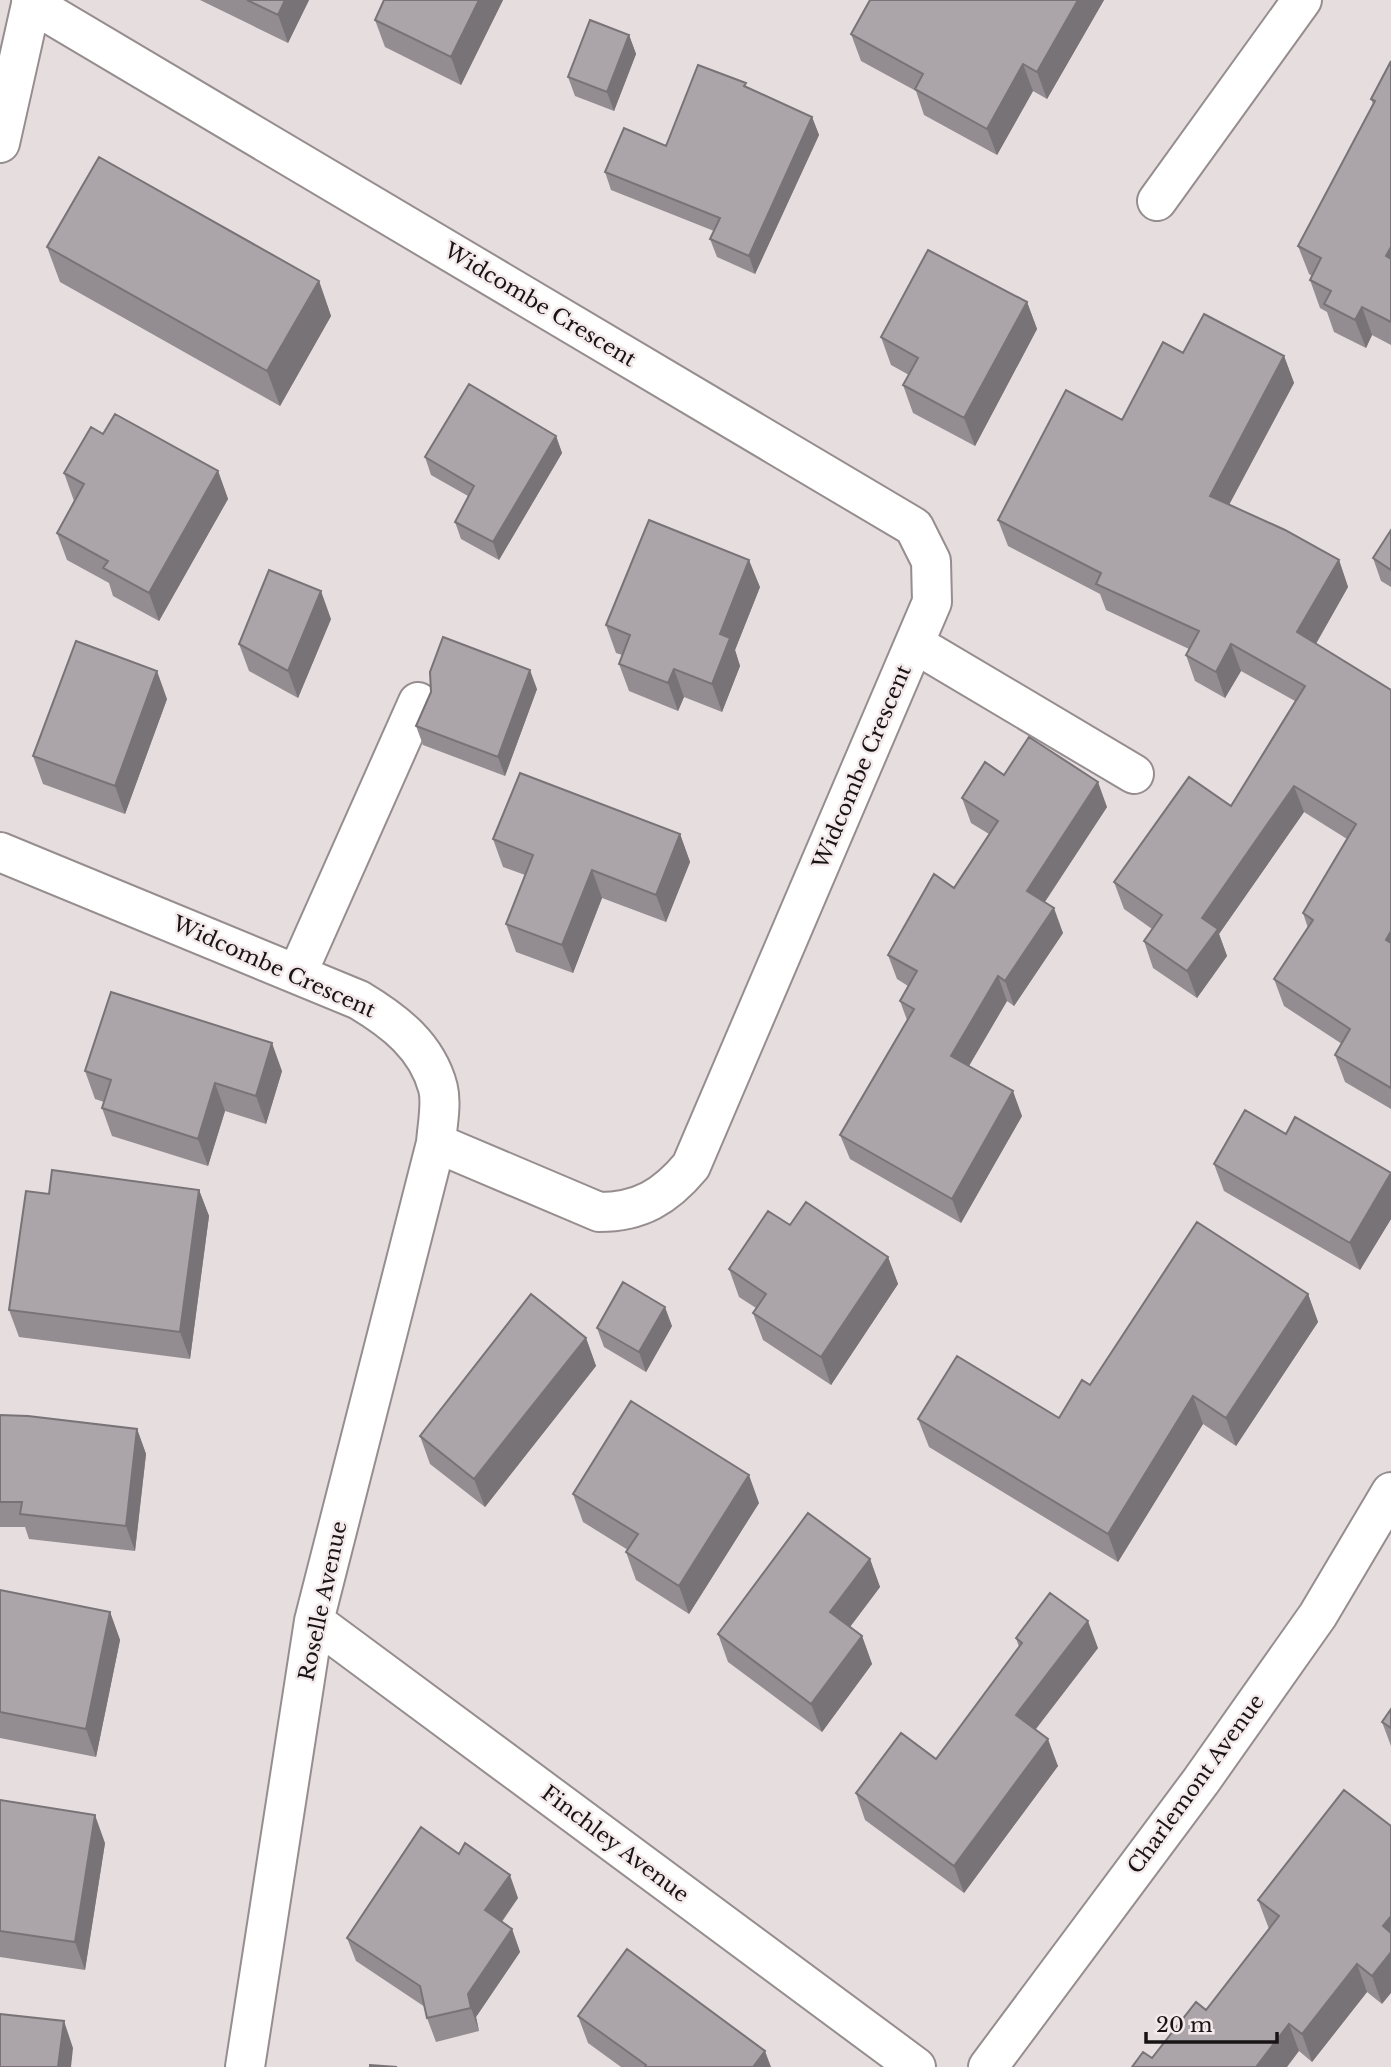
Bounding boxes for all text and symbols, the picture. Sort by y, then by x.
street label: Widcombe Crescent [439,237,641,373]
street label: Widcombe Crescent [807,661,917,874]
street label: Widcombe Crescent [168,910,379,1023]
street label: Roselle Avenue [293,1519,353,1683]
street label: Charlemont Avenue [1122,1689,1270,1879]
street label: Finchley Avenue [536,1780,694,1908]
scale bar [1146,2000,1277,2044]
text: 20 m [1156,2012,1213,2038]

